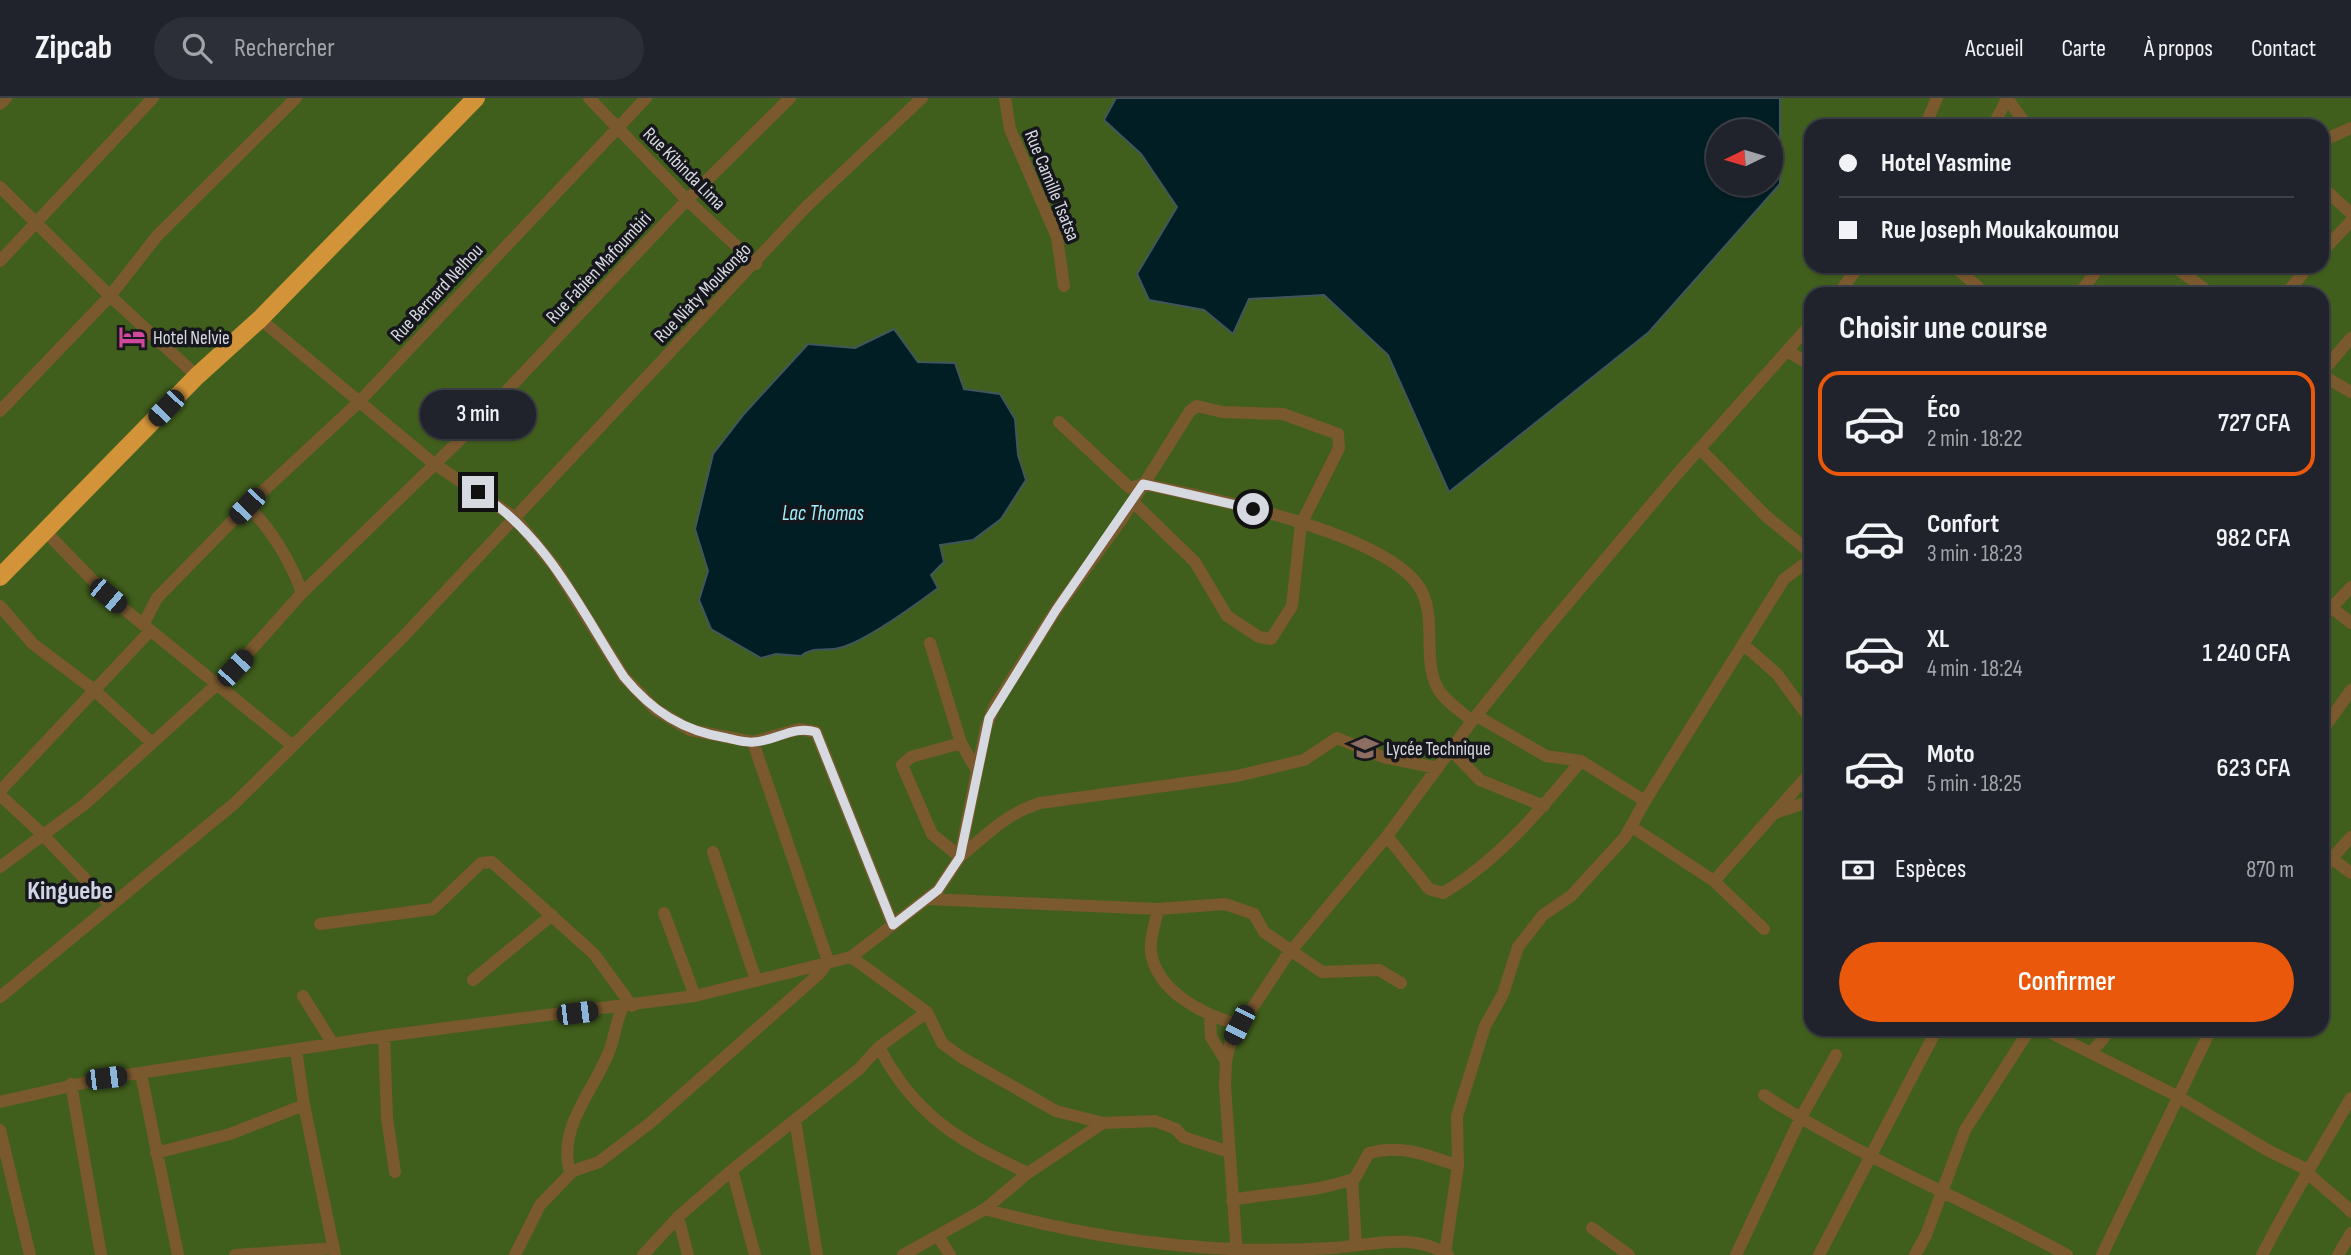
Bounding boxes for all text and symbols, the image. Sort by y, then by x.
search box [154,17,644,80]
text: Zipcab [35,28,112,68]
icon: search [178,29,216,67]
text: Rechercher [234,33,335,64]
text: Accueil [1965,34,2024,63]
text: Carte [2062,34,2106,63]
text: À propos [2144,34,2213,63]
text: Contact [2251,34,2316,63]
north arrow [1706,119,1783,196]
map controls [1706,119,1783,196]
street label: Rue Kibinda Lima [638,123,730,215]
street label: Rue Camille Tsatsa [1019,127,1084,244]
text: Hotel Yasmine [1881,148,2012,179]
street label: Rue Fabien Mafoumbiri [542,208,657,328]
text: Rue Joseph Moukakoumou [1881,215,2119,246]
street label: Rue Niaty Moukongo [650,238,756,348]
street label: Rue Bernard Nelhou [386,239,488,347]
text: Choisir une course [1839,309,2048,348]
hotel icon: Hotel Nelvie [117,322,147,352]
place label: Hotel Nelvie [153,327,230,350]
car [144,386,189,430]
callout: 3 min [420,390,536,440]
icon: car [1843,392,1906,455]
text: Éco [1927,394,1960,425]
text: 3 min [456,400,500,428]
text: 727 CFA [2218,408,2290,439]
text: 2 min · 18:22 [1927,425,2022,453]
route end [462,476,494,508]
car [225,484,270,528]
route start [1237,493,1269,525]
water label: Lac Thomas [782,501,865,526]
icon: car [1843,507,1906,570]
text: Confort [1927,509,1999,540]
text: 982 CFA [2216,523,2290,554]
text: 3 min · 18:23 [1927,540,2023,568]
car [86,574,131,618]
icon: car [1843,622,1906,685]
text: XL [1927,624,1949,655]
text: 1 240 CFA [2203,638,2290,669]
car [213,645,258,691]
text: 4 min · 18:24 [1927,655,2022,683]
school or university icon: Lycée Technique [1350,733,1380,763]
icon: car [1843,737,1906,800]
place label: Lycée Technique [1386,738,1491,761]
text: Moto [1927,739,1975,770]
text: 623 CFA [2216,753,2290,784]
text: 5 min · 18:25 [1927,770,2022,798]
icon: cash [1839,851,1877,889]
text: Espèces [1895,854,1966,885]
text: 870 m [2246,856,2294,884]
district label: Kinguebe [27,876,113,907]
button: Confirmer [1839,942,2294,1022]
car [555,1000,600,1026]
car [1221,1002,1258,1048]
car [84,1065,129,1091]

